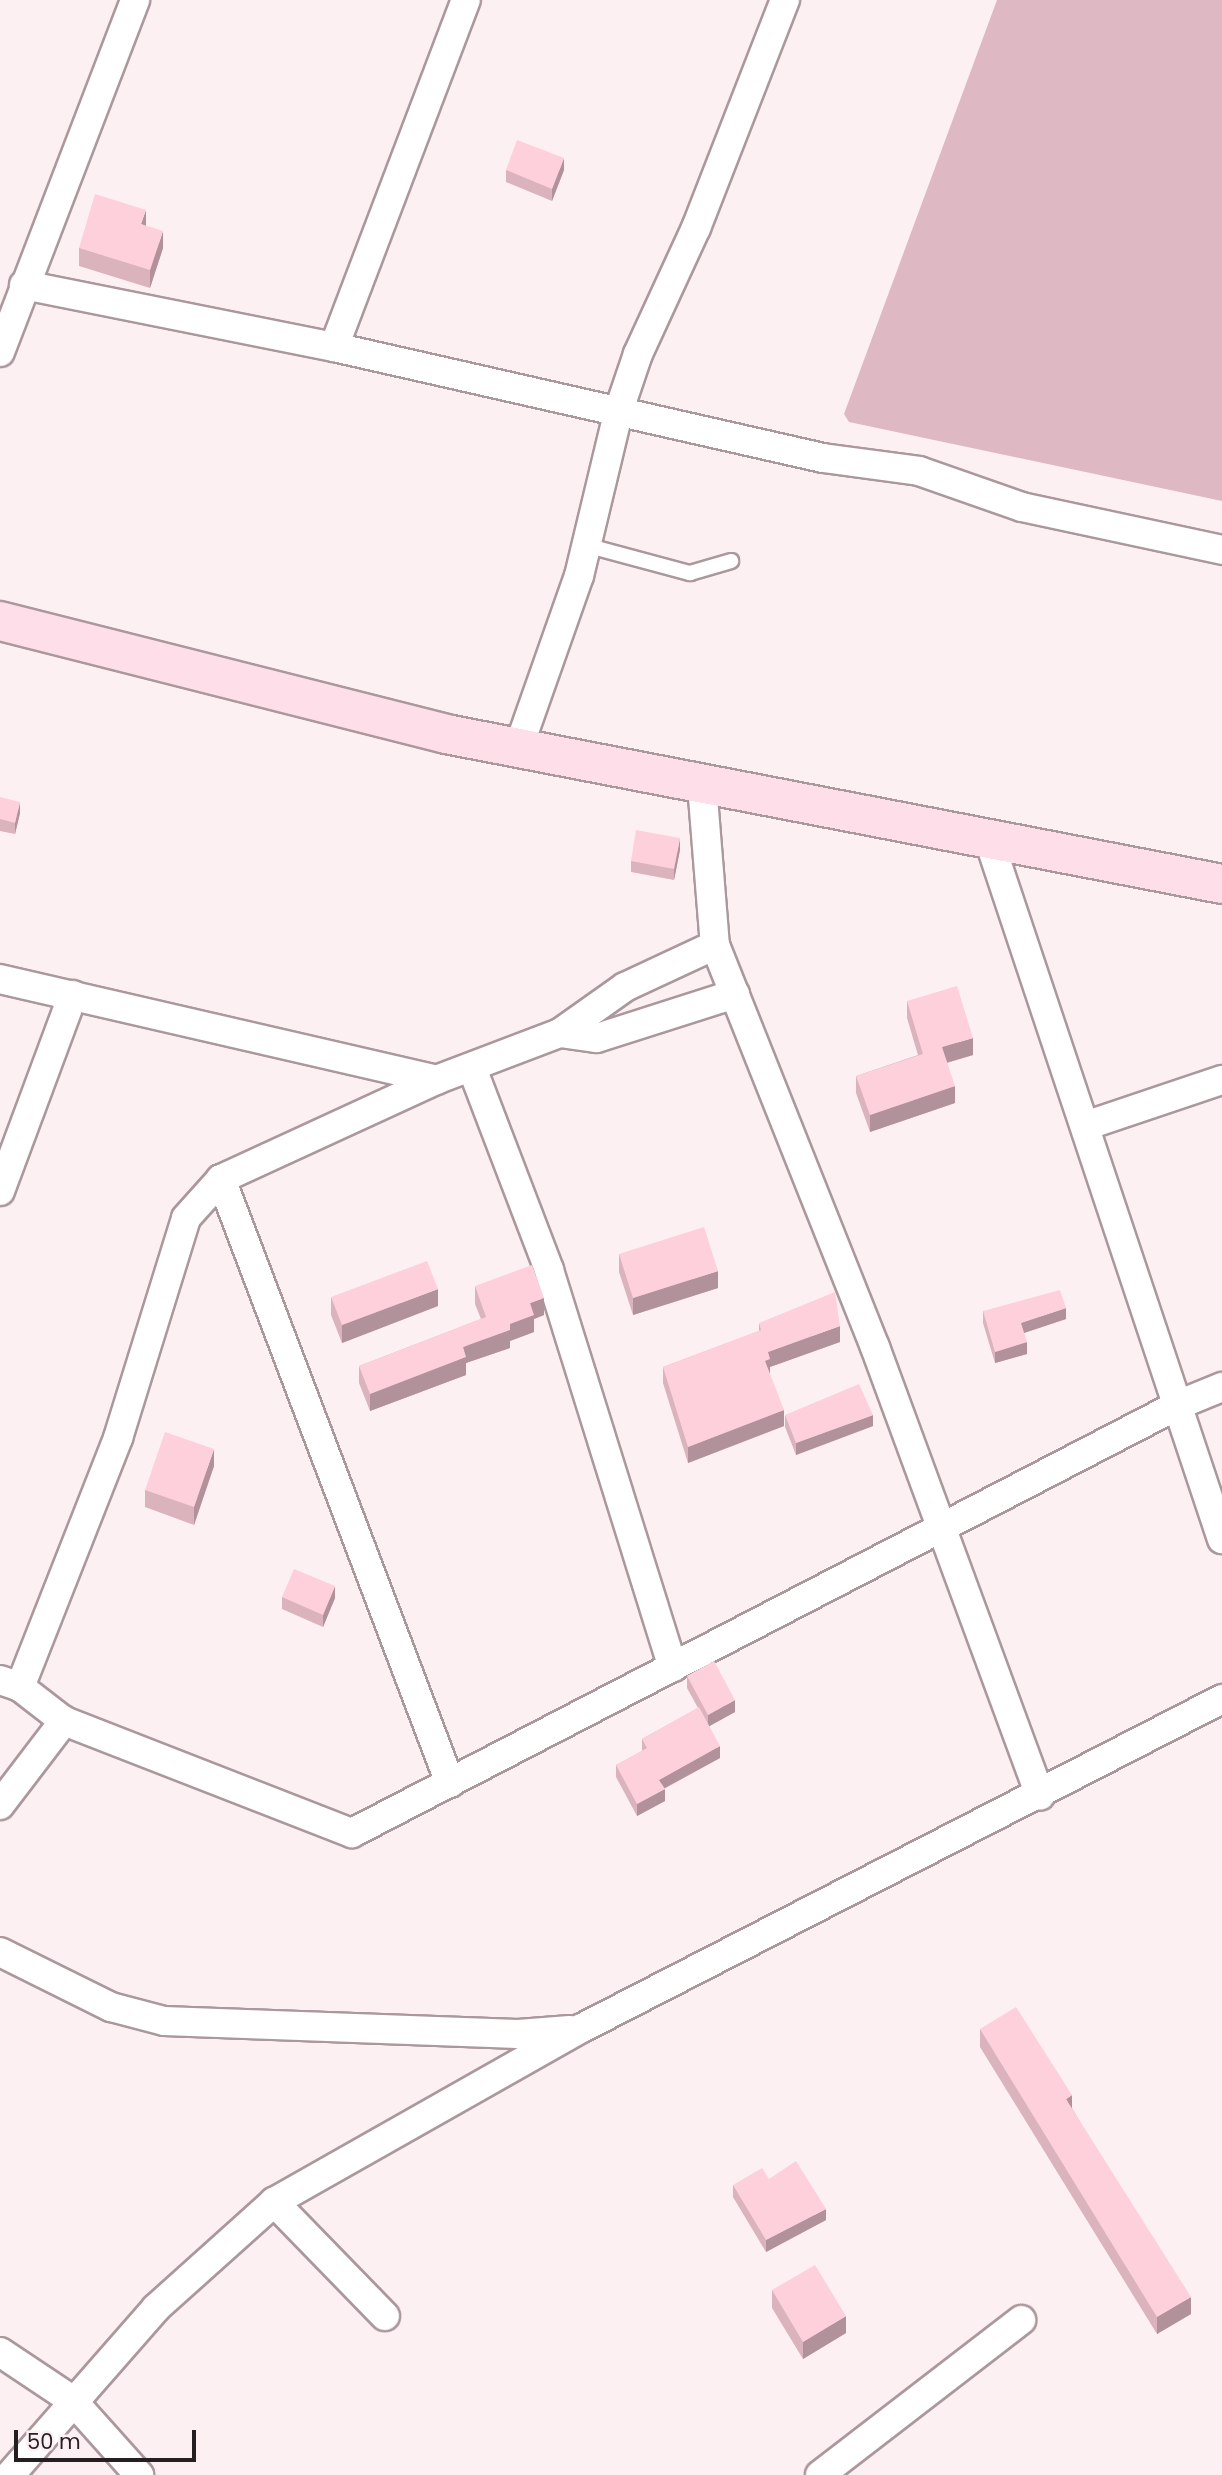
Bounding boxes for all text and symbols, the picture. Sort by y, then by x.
scale bar [18,2416,200,2460]
text: 50 m [27,2427,81,2456]

